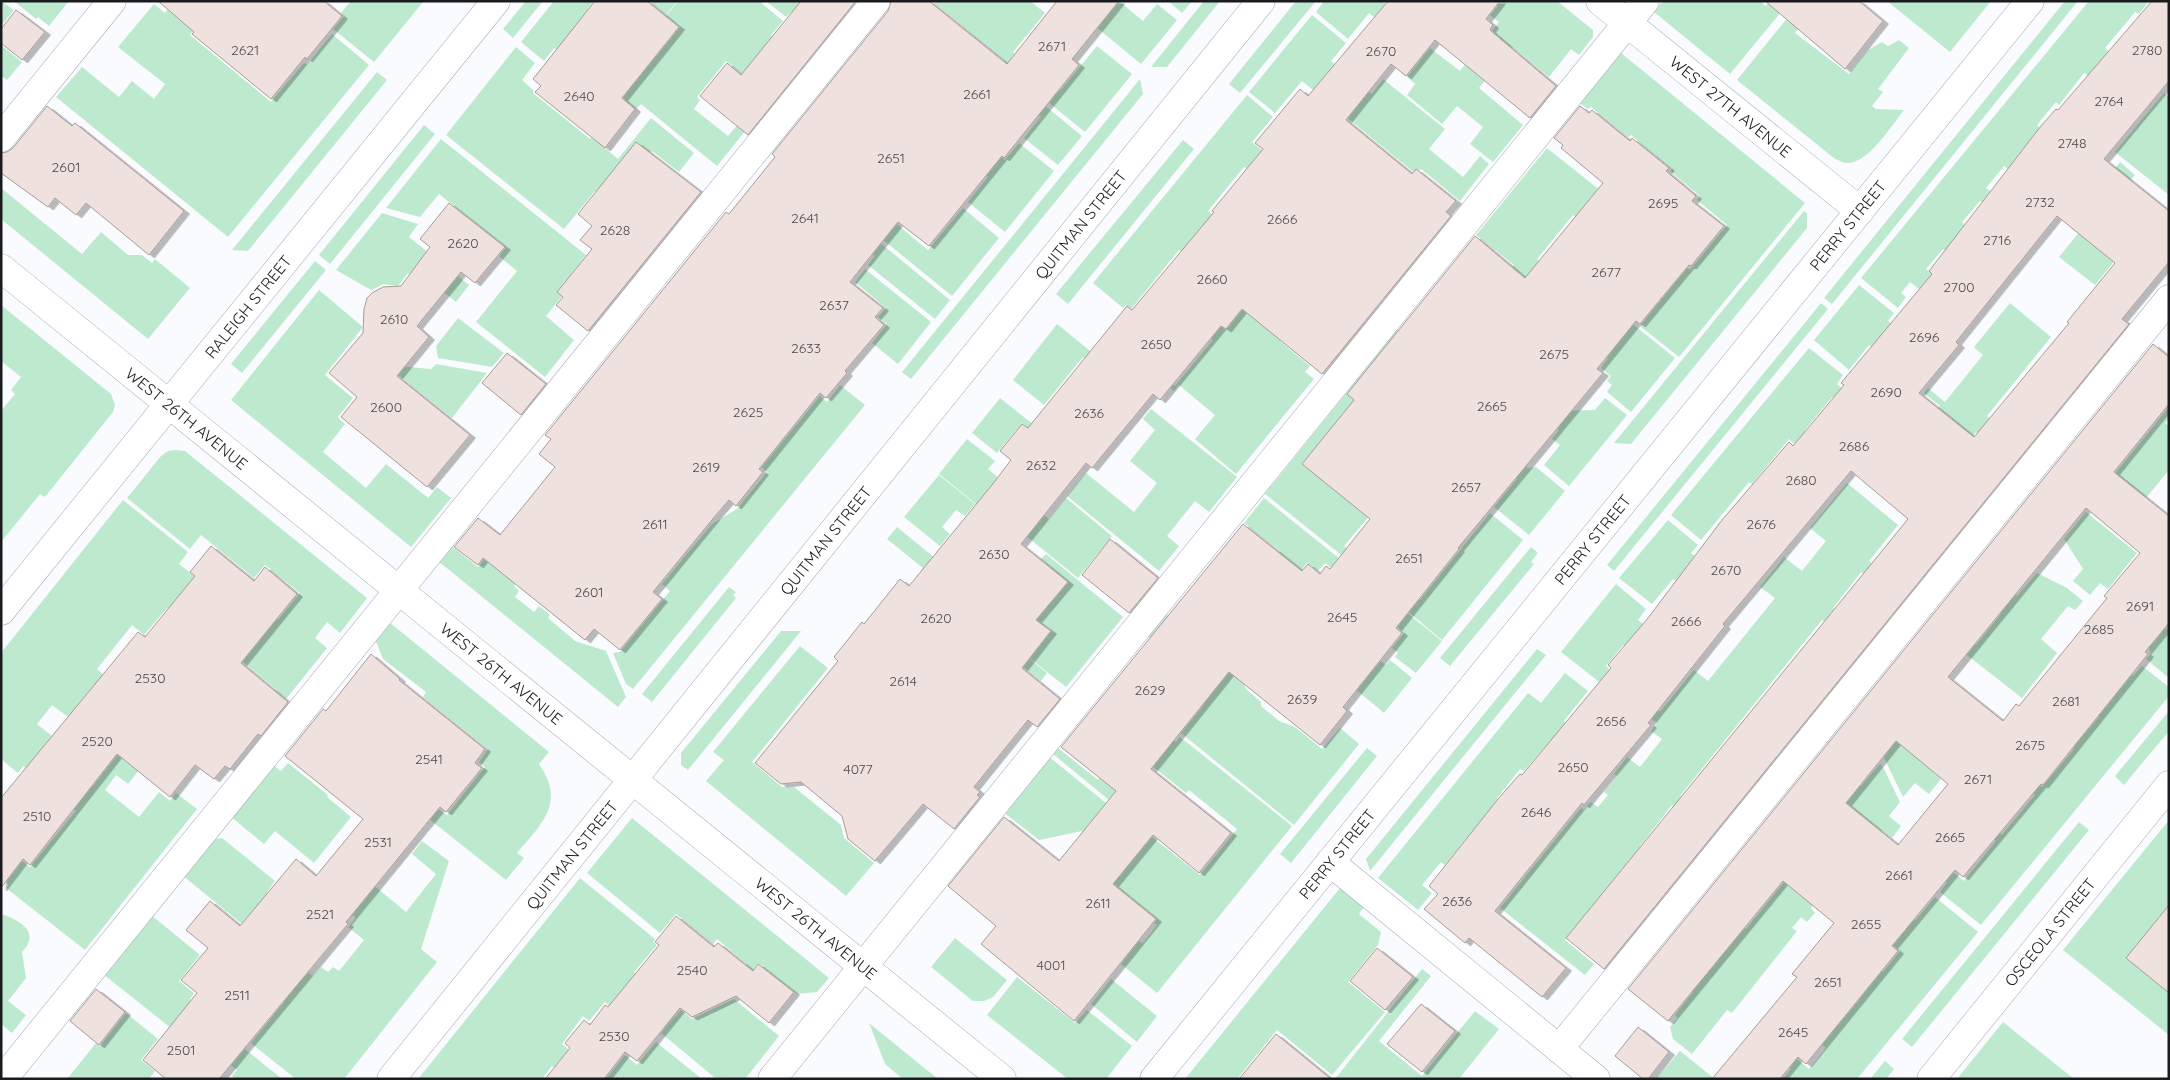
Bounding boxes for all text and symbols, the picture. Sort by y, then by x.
house number: 2671 [1038,37,1066,55]
house number: 2621 [231,41,259,59]
house number: 2780 [2132,41,2162,59]
house number: 2670 [1366,42,1396,60]
street label: WEST 27TH AVENUE [1666,51,1796,162]
house number: 2661 [963,85,991,103]
house number: 2640 [563,87,595,105]
house number: 2764 [2094,92,2124,110]
house number: 2748 [2057,134,2087,152]
house number: 2651 [877,149,905,167]
house number: 2601 [52,158,80,176]
street label: QUITMAN STREET [1031,166,1131,283]
street label: PERRY STREET [1805,176,1890,274]
house number: 2732 [2025,193,2055,211]
house number: 2695 [1648,194,1678,212]
house number: 2641 [791,209,819,227]
house number: 2666 [1267,210,1298,228]
house number: 2628 [600,221,630,239]
house number: 2716 [1983,231,2011,249]
house number: 2620 [447,234,479,252]
street label: RALEIGH STREET [200,251,296,362]
house number: 2677 [1591,263,1621,281]
house number: 2660 [1196,270,1228,288]
house number: 2700 [1943,278,1975,296]
house number: 2637 [819,296,849,314]
house number: 2610 [380,310,408,328]
house number: 2696 [1909,328,1940,346]
house number: 2650 [1140,335,1172,353]
house number: 2633 [791,339,821,357]
house number: 2675 [1539,345,1569,363]
street label: WEST 26TH AVENUE [122,363,252,474]
house number: 2690 [1870,383,1902,401]
house number: 2665 [1477,397,1507,415]
house number: 2600 [370,398,402,416]
house number: 2625 [733,403,763,421]
house number: 2636 [1074,404,1105,422]
house number: 2686 [1839,437,1870,455]
house number: 2632 [1026,456,1056,474]
house number: 2619 [692,458,720,476]
house number: 2680 [1785,471,1817,489]
house number: 2657 [1451,478,1481,496]
street label: QUITMAN STREET [776,482,876,599]
street label: PERRY STREET [1550,490,1635,589]
house number: 2611 [642,515,668,533]
house number: 2676 [1746,515,1776,533]
house number: 2630 [979,545,1009,563]
house number: 2651 [1395,549,1423,567]
house number: 2670 [1711,561,1741,579]
house number: 2601 [575,583,603,601]
house number: 2691 [2126,597,2154,615]
house number: 2645 [1327,608,1357,626]
house number: 2620 [920,609,952,627]
house number: 2666 [1671,612,1702,630]
street label: WEST 26TH AVENUE [436,618,567,729]
house number: 2685 [2084,620,2114,638]
house number: 2530 [134,669,166,687]
house number: 2614 [889,672,917,690]
house number: 2629 [1135,681,1166,699]
house number: 2639 [1287,690,1317,708]
house number: 2681 [2052,692,2080,710]
house number: 2656 [1596,712,1627,730]
house number: 2520 [81,732,113,750]
house number: 2675 [2015,736,2045,754]
house number: 2541 [415,750,443,768]
house number: 2650 [1557,758,1589,776]
house number: 4077 [843,760,873,778]
house number: 2671 [1964,770,1992,788]
street label: QUITMAN STREET [522,796,622,913]
house number: 2646 [1521,803,1552,821]
street label: PERRY STREET [1294,805,1380,903]
house number: 2510 [23,807,51,825]
house number: 2665 [1935,828,1965,846]
house number: 2531 [364,833,392,851]
house number: 2661 [1885,866,1913,884]
street label: WEST 26TH AVENUE [751,873,881,984]
street label: OSCEOLA STREET [2000,874,2100,990]
house number: 2636 [1442,892,1473,910]
house number: 2611 [1085,894,1111,912]
house number: 2521 [306,905,334,923]
house number: 2655 [1851,915,1881,933]
house number: 4001 [1036,956,1066,974]
house number: 2540 [676,961,708,979]
house number: 2651 [1814,973,1842,991]
house number: 2511 [224,986,250,1004]
house number: 2645 [1778,1023,1808,1041]
house number: 2530 [598,1027,630,1045]
house number: 2501 [167,1041,195,1059]

